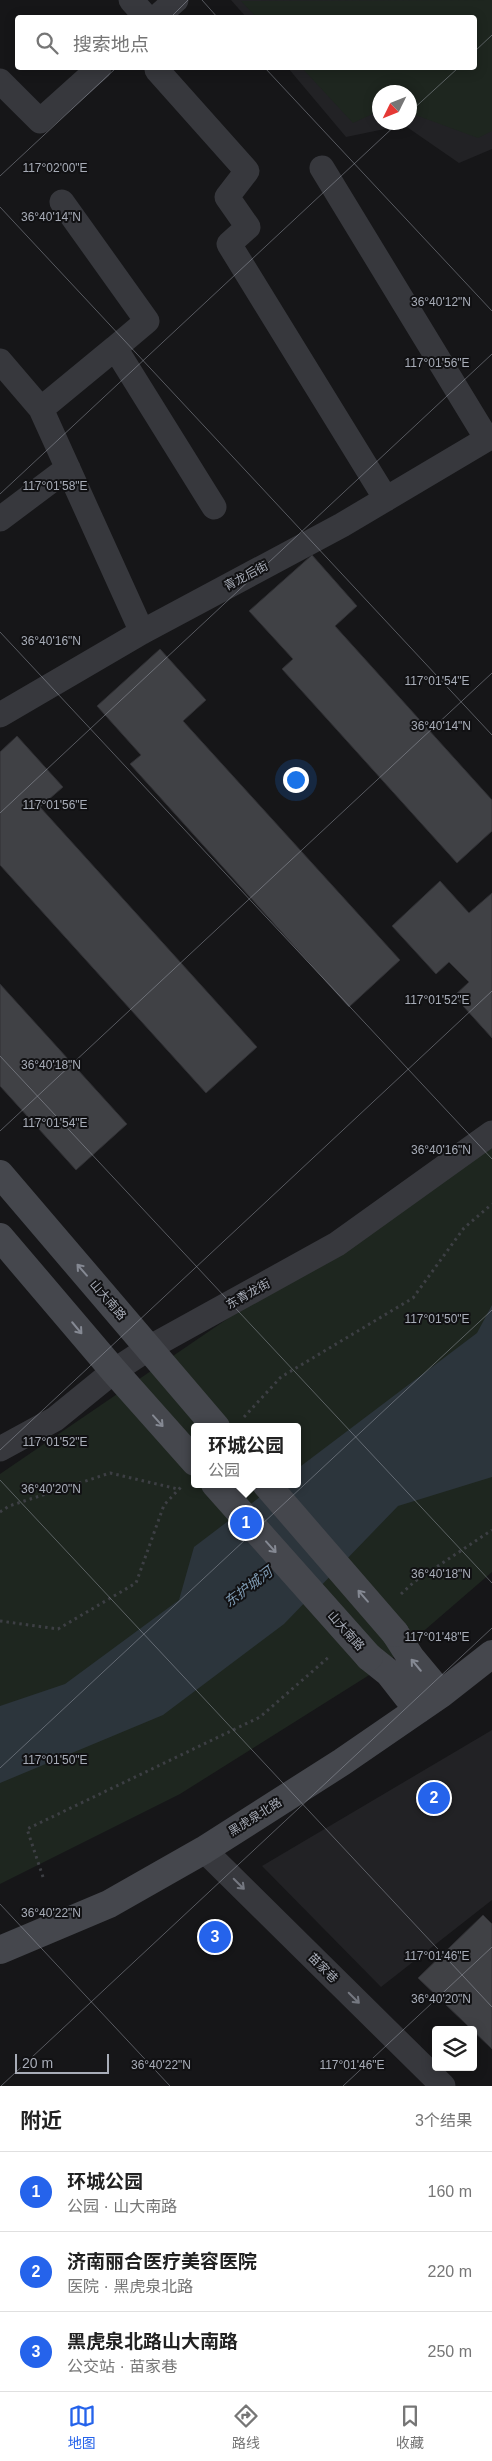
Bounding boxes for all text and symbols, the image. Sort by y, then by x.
search box [15,15,477,70]
icon: search [33,29,61,57]
text: 搜索地点 [73,34,149,55]
north arrow [372,85,417,130]
text: 117°02'00"E [22,161,88,175]
text: 36°40'14"N [21,210,81,224]
text: 36°40'12"N [411,295,471,309]
text: 117°01'56"E [404,356,470,370]
text: 117°01'58"E [22,479,88,493]
street label: 青龙后街 [222,559,270,593]
text: 36°40'16"N [21,634,81,648]
text: 117°01'54"E [404,674,470,688]
text: 36°40'14"N [411,719,471,733]
your location [283,767,309,793]
text: 117°01'56"E [22,798,88,812]
text: 117°01'52"E [404,993,470,1007]
text: 36°40'18"N [21,1058,81,1072]
text: 117°01'54"E [22,1116,88,1130]
text: 36°40'16"N [411,1143,471,1157]
one-way arrow [77,1264,88,1277]
street label: 东青龙街 [224,1276,272,1312]
street label: 山大南路 [87,1277,129,1323]
text: 117°01'50"E [404,1312,470,1326]
one-way arrow [71,1321,83,1334]
one-way arrow [152,1414,164,1427]
popup [191,1423,301,1488]
text: 117°01'52"E [22,1435,88,1449]
text: 环城公园 [208,1435,284,1456]
text: 公园 [208,1462,240,1479]
text: 36°40'20"N [21,1482,81,1496]
pin: 1 [230,1504,262,1542]
one-way arrow [265,1540,276,1553]
water label: 东护城河 [221,1562,278,1610]
text: 36°40'18"N [411,1567,471,1581]
one-way arrow [357,1590,369,1603]
street label: 山大南路 [325,1608,367,1654]
text: 117°01'48"E [404,1630,470,1644]
one-way arrow [411,1659,422,1672]
text: 117°01'50"E [22,1753,88,1767]
pin: 2 [418,1779,450,1817]
street label: 黑虎泉北路 [226,1795,284,1839]
one-way arrow [233,1878,245,1890]
text: 36°40'22"N [21,1906,81,1920]
pin: 3 [199,1918,231,1956]
text: 117°01'46"E [404,1949,470,1963]
street label: 苗家巷 [305,1950,341,1986]
one-way arrow [348,1992,360,2005]
text: 36°40'20"N [411,1992,471,2006]
map controls [432,2026,477,2071]
button: layers [432,2026,477,2071]
scale bar [15,2051,109,2074]
text: 20 m [22,2055,53,2071]
text: 36°40'22"N [131,2058,191,2072]
text: 117°01'46"E [319,2058,385,2072]
text: 附近 [20,2109,62,2132]
text: 3个结果 [415,2112,472,2129]
text: 环城公园 [67,2171,143,2192]
text: 1 [32,2183,40,2200]
text: 160 m [428,2183,472,2200]
text: 公园 · 山大南路 [67,2198,177,2215]
text: 济南丽合医疗美容医院 [67,2251,257,2272]
text: 2 [32,2263,40,2280]
text: 220 m [428,2263,472,2280]
text: 医院 · 黑虎泉北路 [67,2278,193,2295]
text: 黑虎泉北路山大南路 [67,2331,238,2352]
text: 3 [32,2343,40,2360]
text: 250 m [428,2343,472,2360]
text: 公交站 · 苗家巷 [67,2358,177,2375]
tab: 地图 [68,2402,96,2452]
tab: 路线 [232,2402,260,2452]
tab: 收藏 [396,2402,424,2452]

